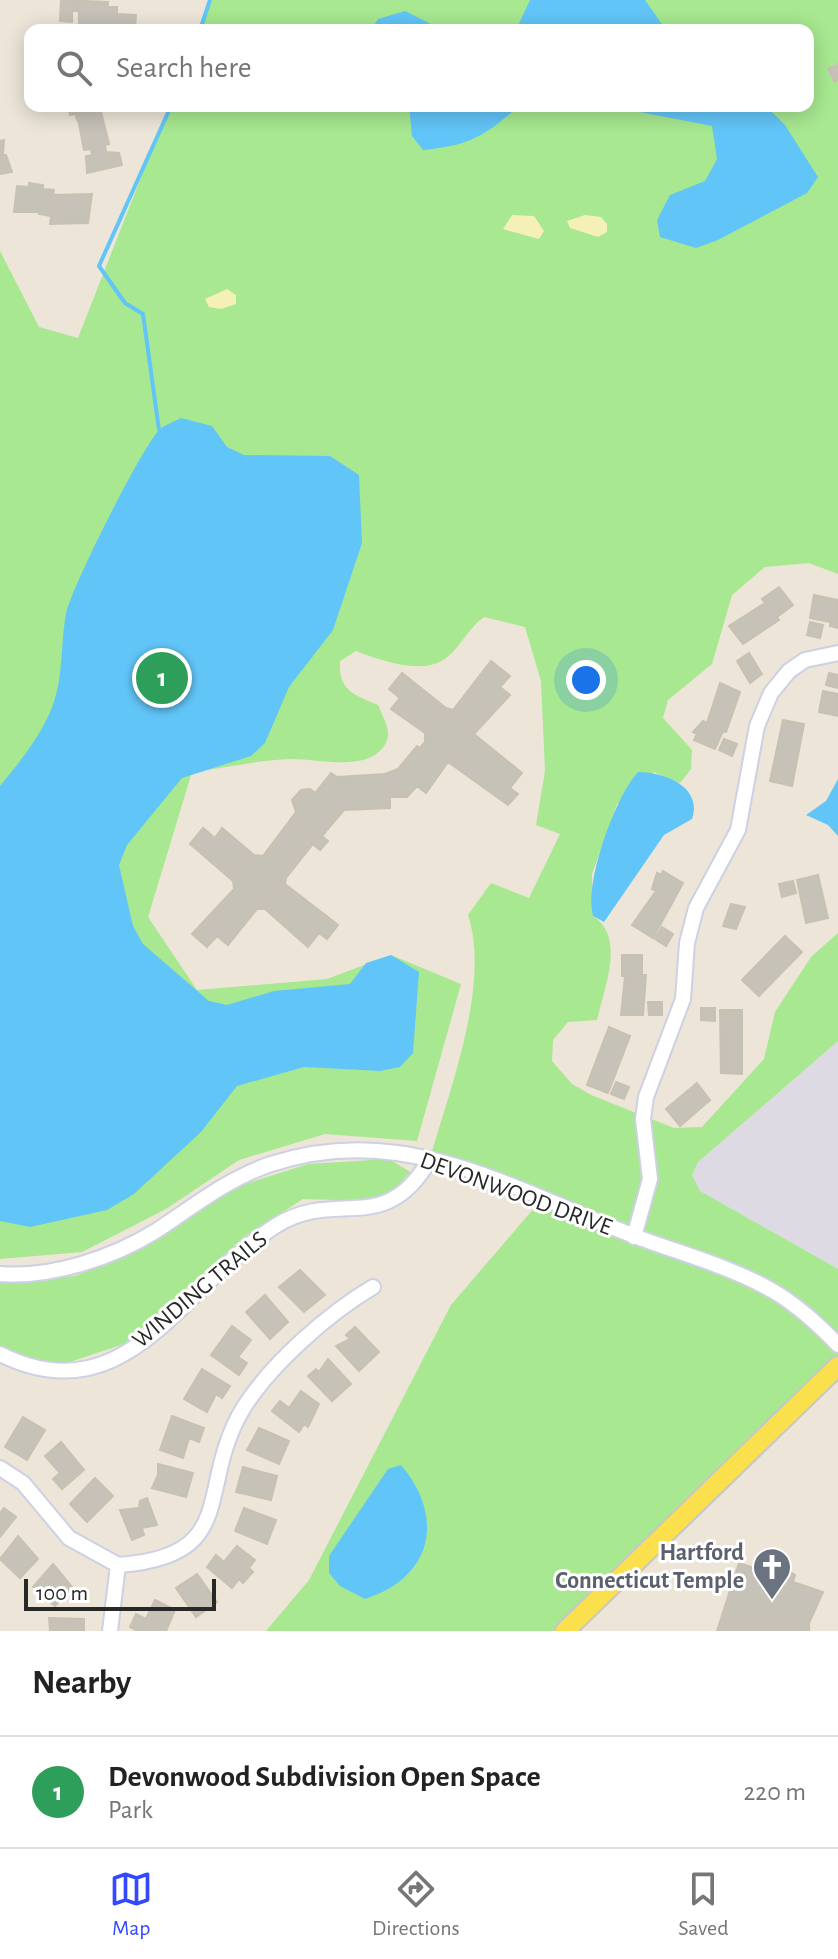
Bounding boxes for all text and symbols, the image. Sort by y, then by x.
search box [24,24,814,112]
icon: search [52,46,96,90]
text: Search here [116,53,252,83]
pin: 1 [136,648,188,708]
your location [566,660,606,700]
street label: DEVONWOOD DRIVE [417,1148,616,1240]
street label: WINDING TRAILS [128,1227,272,1353]
place label: Hartford Connecticut Temple [555,1541,744,1593]
church icon: Hartford Connecticut Temple [751,1546,793,1601]
scale bar [24,1575,216,1611]
text: 100 m [36,1582,88,1604]
text: Nearby [32,1666,131,1700]
text: Devonwood Subdivision Open Space [108,1762,541,1792]
text: 1 [53,1779,63,1805]
text: 220 m [744,1779,806,1805]
text: Park [108,1797,153,1823]
tab: Map [109,1867,153,1941]
tab: Directions [372,1867,460,1941]
tab: Saved [678,1867,729,1941]

